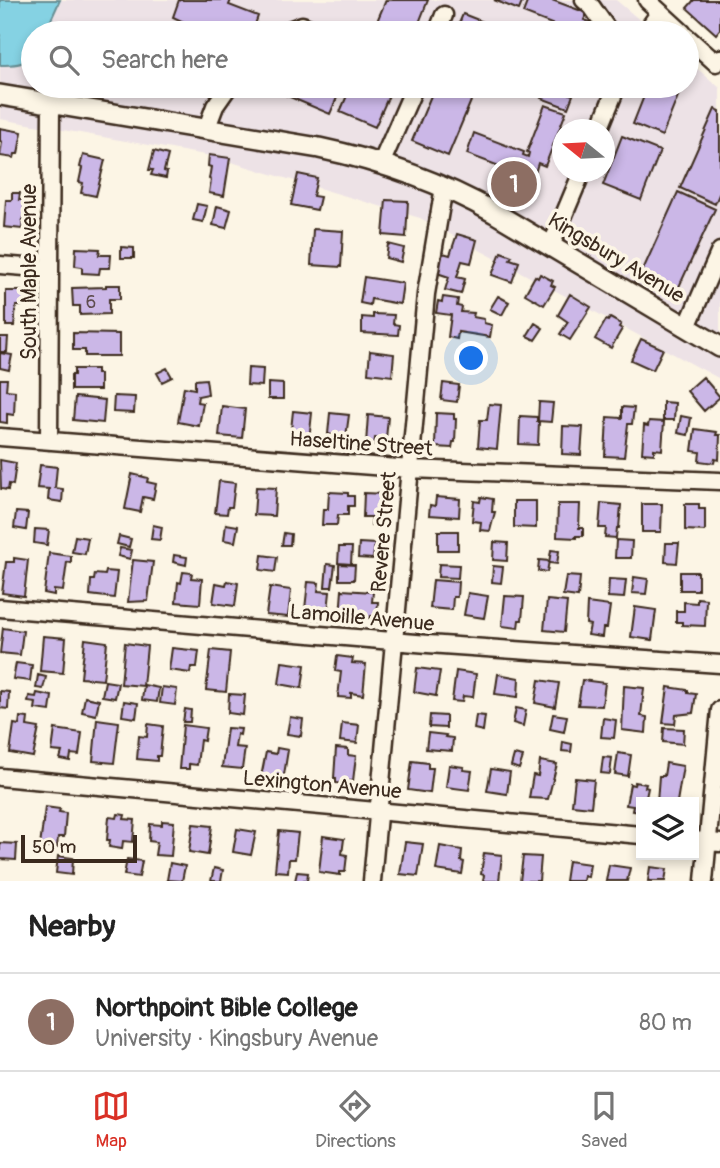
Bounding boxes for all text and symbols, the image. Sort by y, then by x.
search box [21,21,699,98]
icon: search [45,41,83,79]
text: Search here [101,44,228,76]
north arrow [552,119,615,182]
pin: 1 [491,158,537,210]
street label: South Maple Avenue [16,183,43,360]
street label: Kingsbury Avenue [543,207,690,310]
house number: 6 [86,291,96,314]
your location [454,341,488,375]
street label: Haseltine Street [288,426,434,463]
street label: Revere Street [365,470,403,594]
street label: Lamoille Avenue [289,598,436,638]
street label: Lexington Avenue [242,765,403,805]
map controls [636,797,699,860]
button: layers [636,797,699,860]
scale bar [21,832,136,864]
text: 50 m [32,835,76,859]
text: Nearby [28,908,115,945]
text: Northpoint Bible College [95,992,358,1024]
text: 1 [47,1008,56,1037]
text: 80 m [639,1008,692,1037]
text: University · Kingsbury Avenue [95,1024,378,1053]
tab: Map [92,1087,130,1153]
tab: Directions [315,1087,396,1153]
tab: Saved [580,1087,628,1153]

